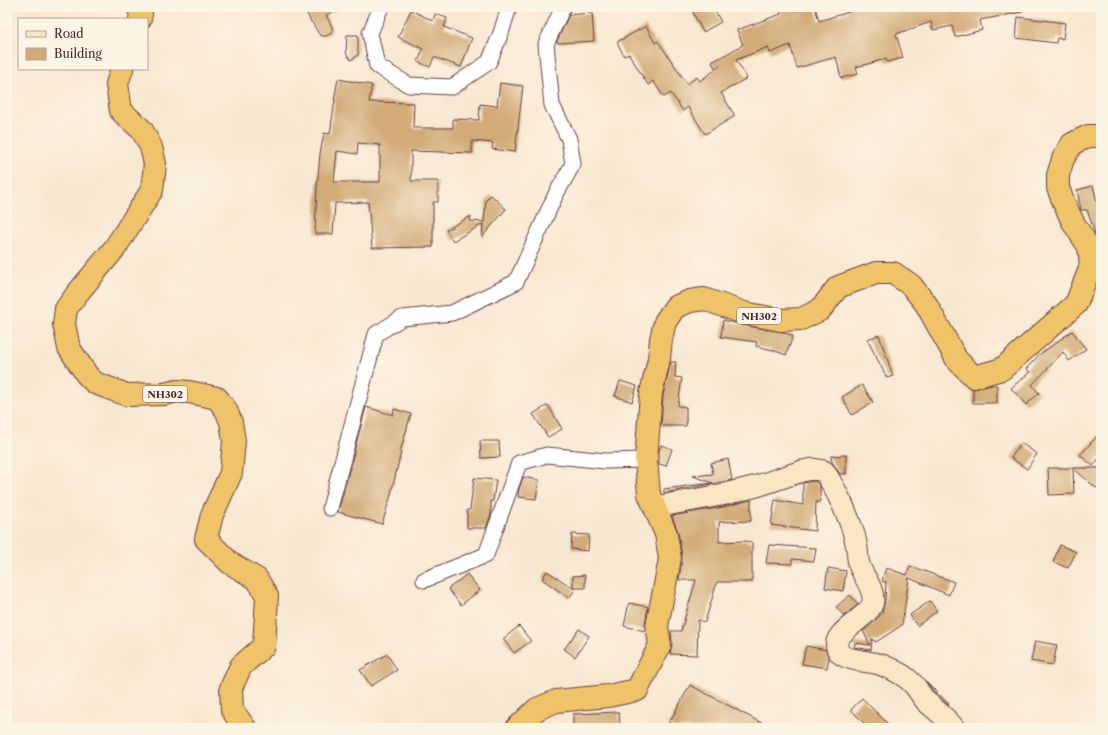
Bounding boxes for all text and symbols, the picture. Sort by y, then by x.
legend [18,18,148,70]
text: Road [54,26,84,41]
text: Building [54,46,102,61]
road number: NH302 [737,308,781,324]
road number: NH302 [143,386,187,402]

